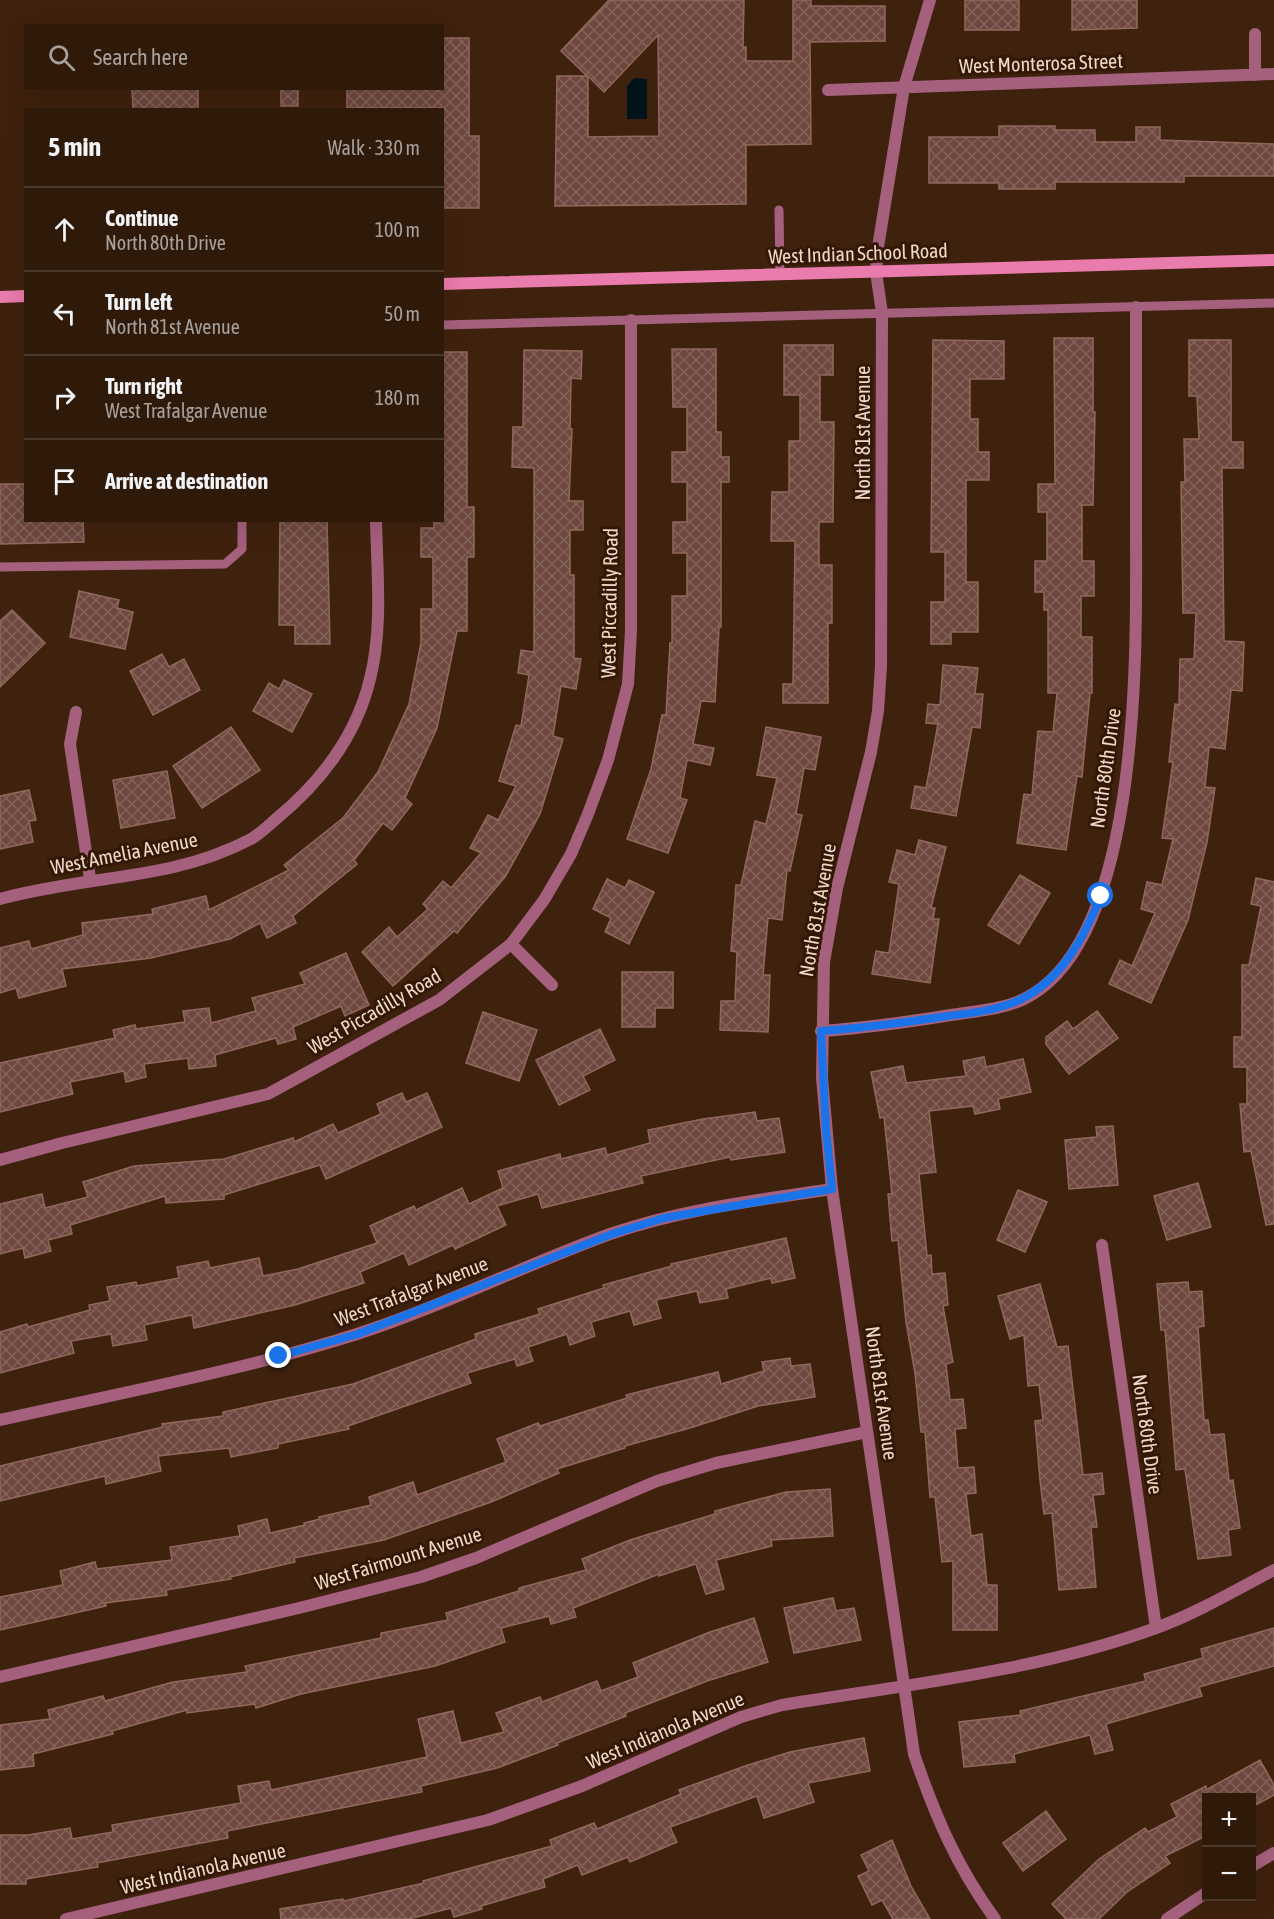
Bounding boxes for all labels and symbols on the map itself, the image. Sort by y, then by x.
street label: West Monterosa Street [959,49,1124,77]
street label: West Indian School Road [768,238,948,268]
street label: North 81st Avenue [851,366,874,500]
street label: West Piccadilly Road [596,528,622,678]
street label: North 80th Drive [1085,707,1125,829]
street label: West Amelia Avenue [49,827,199,879]
street label: North 81st Avenue [794,842,840,978]
route start [1087,882,1113,908]
street label: West Piccadilly Road [303,963,445,1059]
street label: West Trafalgar Avenue [331,1251,491,1331]
street label: North 81st Avenue [861,1325,903,1461]
route end [265,1342,291,1368]
street label: North 80th Drive [1128,1373,1168,1495]
street label: West Fairmount Avenue [312,1522,484,1594]
street label: West Indianola Avenue [583,1686,747,1774]
street label: West Indianola Avenue [118,1838,288,1898]

